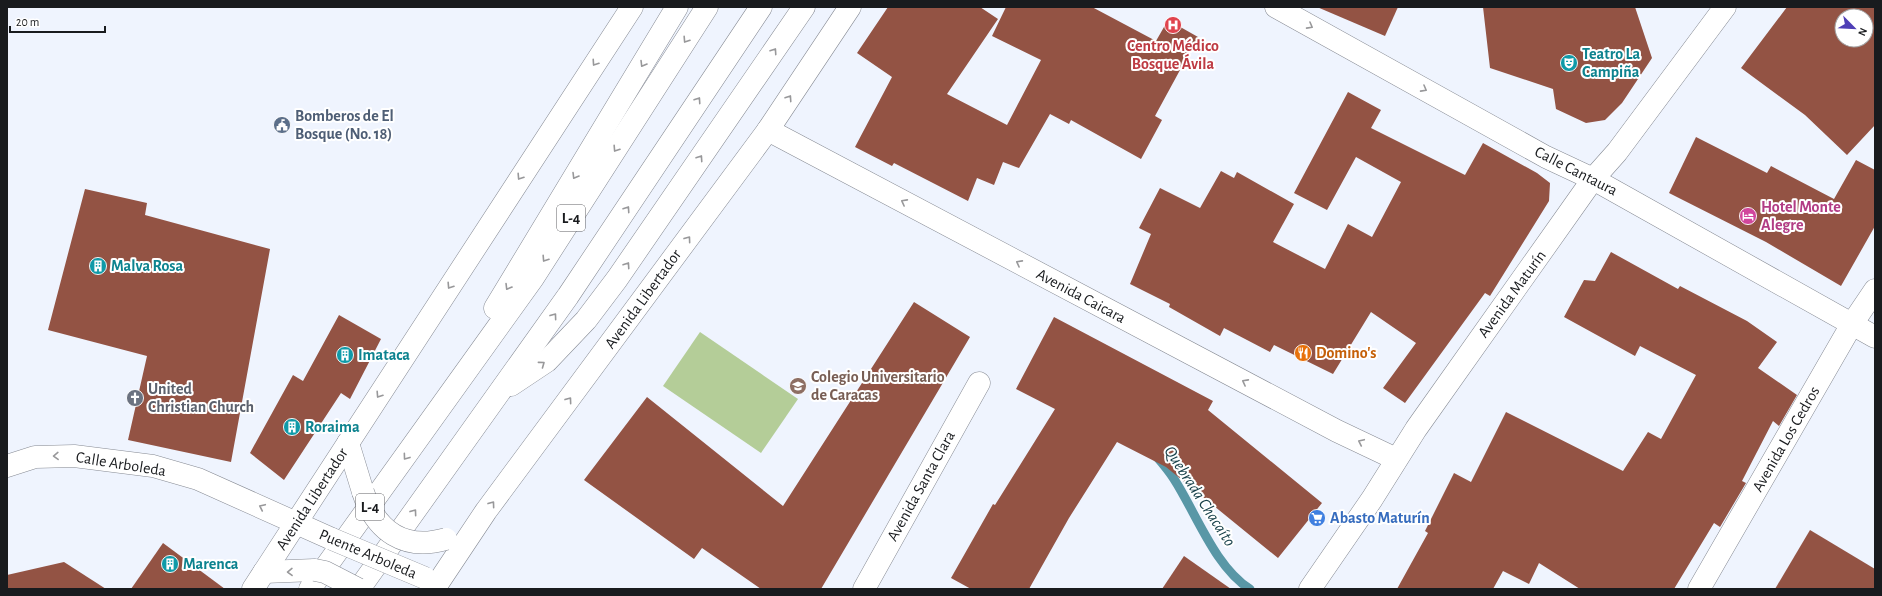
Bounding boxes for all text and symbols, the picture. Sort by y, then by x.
scale bar [10,8,105,34]
north arrow [1834,8,1874,48]
hospital icon: Centro Médico Bosque Ávila [1163,15,1183,35]
text: 20 m [16,16,39,28]
one-way arrow [1306,21,1313,29]
text: N [1856,26,1869,38]
one-way arrow [683,36,691,43]
place label: Centro Médico Bosque Ávila [1127,38,1219,72]
place label: Teatro La Campiña [1582,46,1641,80]
one-way arrow [769,48,776,55]
theatre icon: Teatro La Campiña [1559,53,1579,73]
one-way arrow [593,59,600,66]
one-way arrow [640,60,647,67]
one-way arrow [1420,85,1427,92]
one-way arrow [784,95,792,102]
one-way arrow [694,98,701,105]
place label: Bomberos de El Bosque (No. 18) [295,108,394,142]
public building icon: Bomberos de El Bosque (No. 18) [272,115,292,135]
street label: Calle Cantaura [1532,143,1620,199]
one-way arrow [613,145,620,152]
one-way arrow [695,155,703,162]
one-way arrow [573,172,580,179]
one-way arrow [518,173,525,180]
one-way arrow [901,199,908,207]
place label: Hotel Monte Alegre [1761,199,1841,233]
road number: L-4 [557,205,585,231]
one-way arrow [622,206,629,213]
hotel icon: Hotel Monte Alegre [1738,206,1758,226]
one-way arrow [683,236,690,243]
street label: Avenida Libertador [602,246,685,352]
street label: Avenida Maturín [1475,247,1549,341]
one-way arrow [543,254,550,261]
building icon: Malva Rosa [88,256,108,276]
place label: Malva Rosa [111,258,183,274]
one-way arrow [1016,260,1023,268]
one-way arrow [622,263,629,270]
street label: Avenida Caicara [1034,266,1128,326]
one-way arrow [447,282,455,289]
one-way arrow [506,283,513,290]
one-way arrow [549,314,556,321]
restaurant icon: Domino's [1293,343,1313,363]
building icon: Imataca [335,345,355,365]
place label: Domino's [1316,345,1376,361]
place label: Imataca [358,347,410,363]
one-way arrow [538,361,545,368]
place label: Colegio Universitario de Caracas [811,369,945,403]
school or university icon: Colegio Universitario de Caracas [788,376,808,396]
one-way arrow [1242,380,1249,387]
place label: United Christian Church [148,381,254,415]
street label: Avenida Los Cedros [1749,384,1823,494]
church icon: United Christian Church [125,388,145,408]
one-way arrow [376,391,384,398]
one-way arrow [564,397,571,404]
building icon: Roraima [282,417,302,437]
place label: Roraima [305,419,360,435]
street label: Avenida Santa Clara [884,428,958,544]
one-way arrow [1357,439,1365,447]
water label: Quebrada Chacaíto [1160,443,1239,550]
street label: Avenida Libertador [273,444,351,553]
street label: Calle Arboleda [75,449,167,479]
one-way arrow [53,452,59,461]
one-way arrow [403,453,411,460]
road number: L-4 [356,494,384,520]
one-way arrow [487,502,494,509]
one-way arrow [258,504,266,512]
supermarket icon: Abasto Maturín [1307,508,1327,528]
one-way arrow [409,509,416,516]
place label: Abasto Maturín [1330,510,1430,526]
street label: Puente Arboleda [317,526,419,582]
building icon: Marenca [160,554,180,574]
place label: Marenca [183,556,239,572]
one-way arrow [287,568,293,576]

